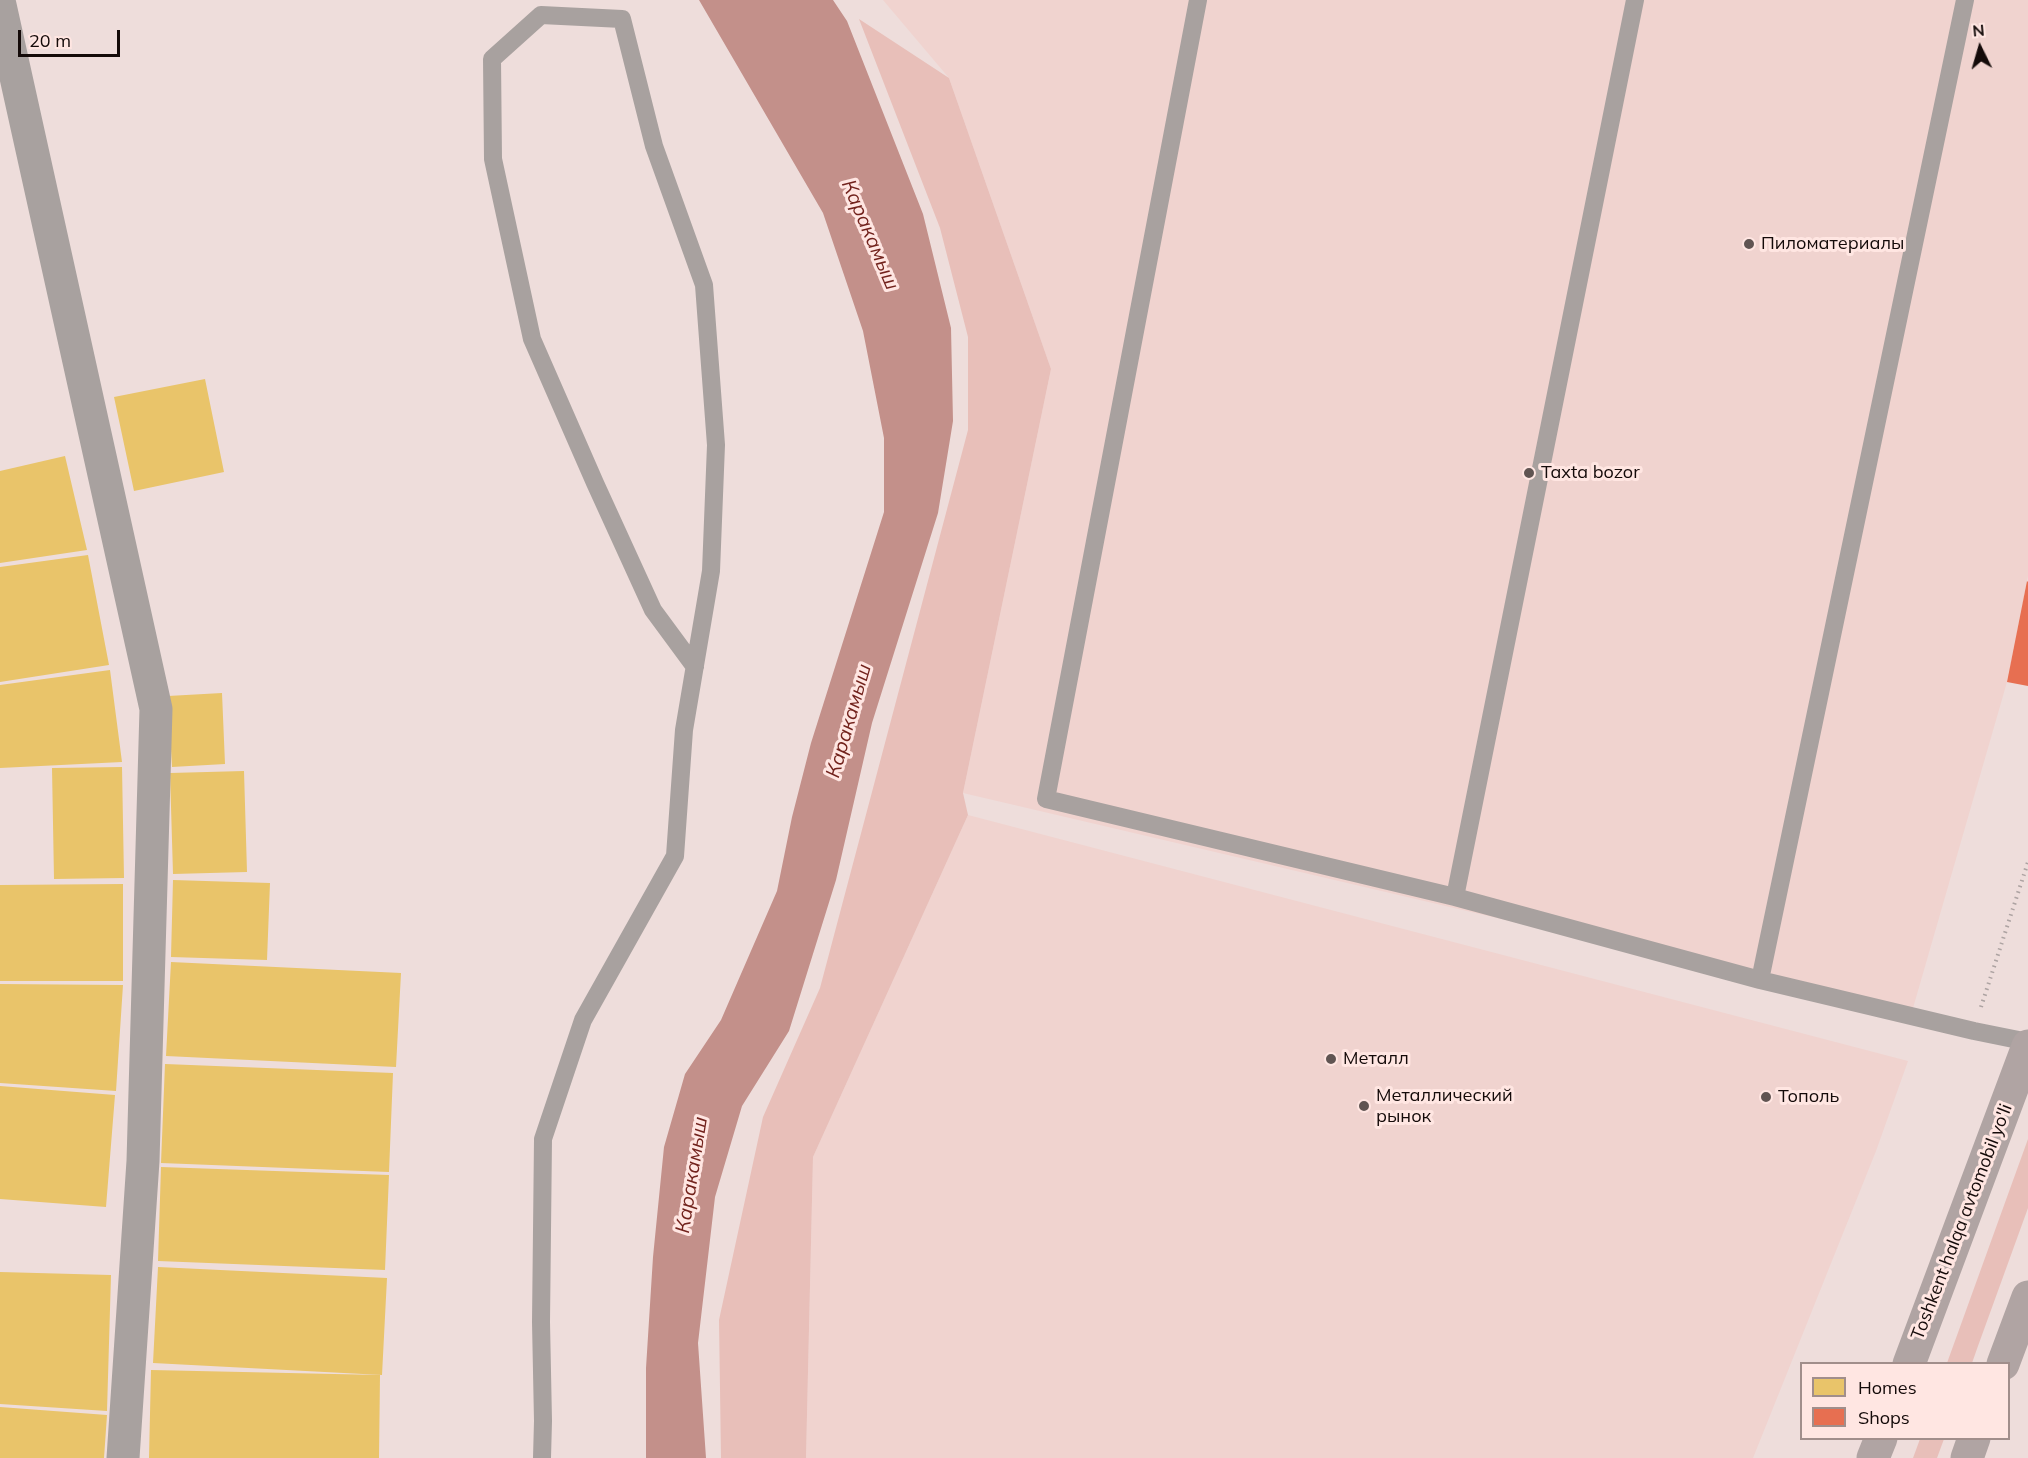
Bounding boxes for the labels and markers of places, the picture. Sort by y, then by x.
place label: Пиломатериалы [1761,233,1904,255]
marker: Пиломатериалы [1742,237,1756,251]
place label: Taxta bozor [1541,462,1640,484]
marker: Taxta bozor [1522,466,1536,480]
place label: Металл [1343,1048,1409,1070]
marker: Металл [1324,1052,1338,1066]
place label: Металлический рынок [1376,1085,1513,1128]
place label: Тополь [1778,1086,1839,1108]
marker: Тополь [1759,1090,1773,1104]
marker: Металлический рынок [1357,1099,1371,1113]

